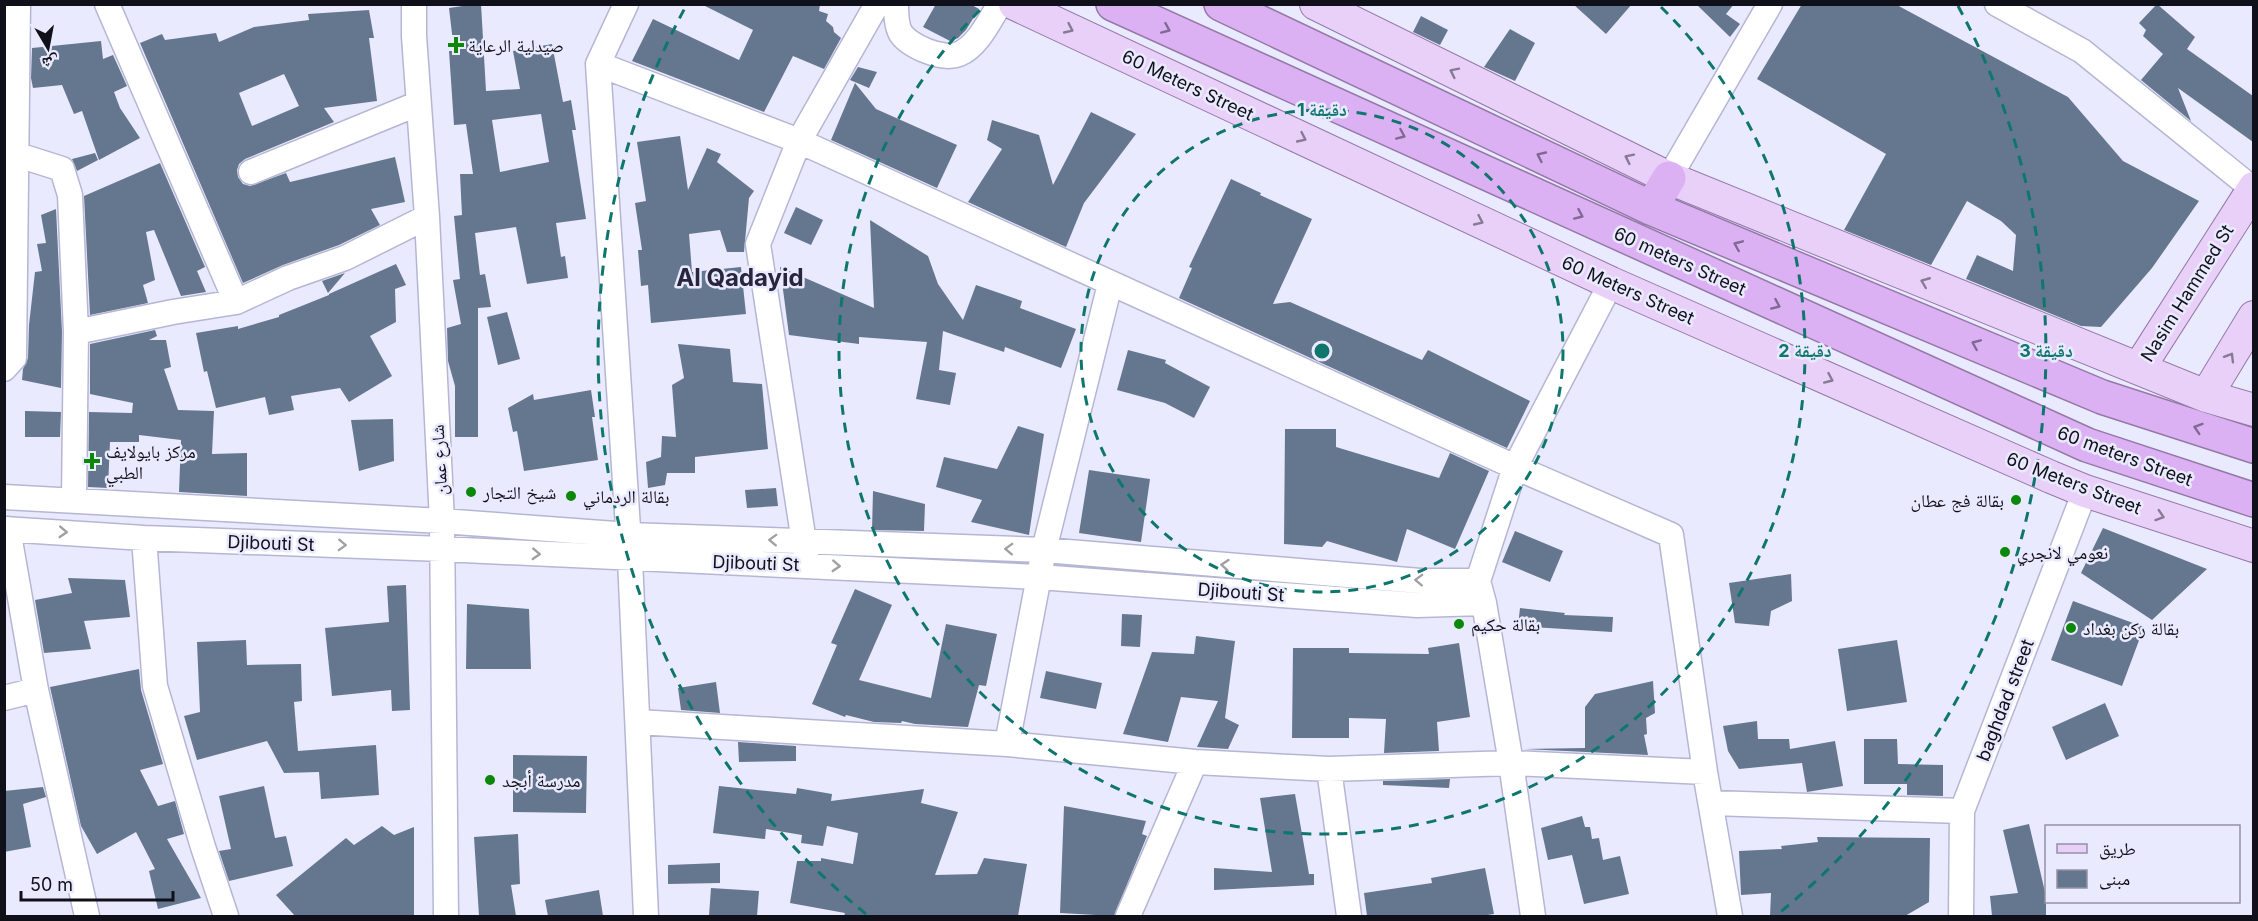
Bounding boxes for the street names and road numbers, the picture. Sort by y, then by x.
street label: 60 Meters Street [1119,45,1257,125]
street label: Nasim Hammed St [2136,221,2238,365]
street label: 60 meters Street [1611,222,1749,300]
street label: 60 Meters Street [1559,251,1698,329]
street label: 60 meters Street [2055,422,2195,490]
street label: شارع عمان [427,424,452,496]
street label: 60 Meters Street [2004,448,2144,518]
street label: Djibouti St [227,531,315,555]
street label: Djibouti St [712,551,800,575]
street label: Djibouti St [1197,578,1285,606]
street label: baghdad street [1972,636,2038,764]

